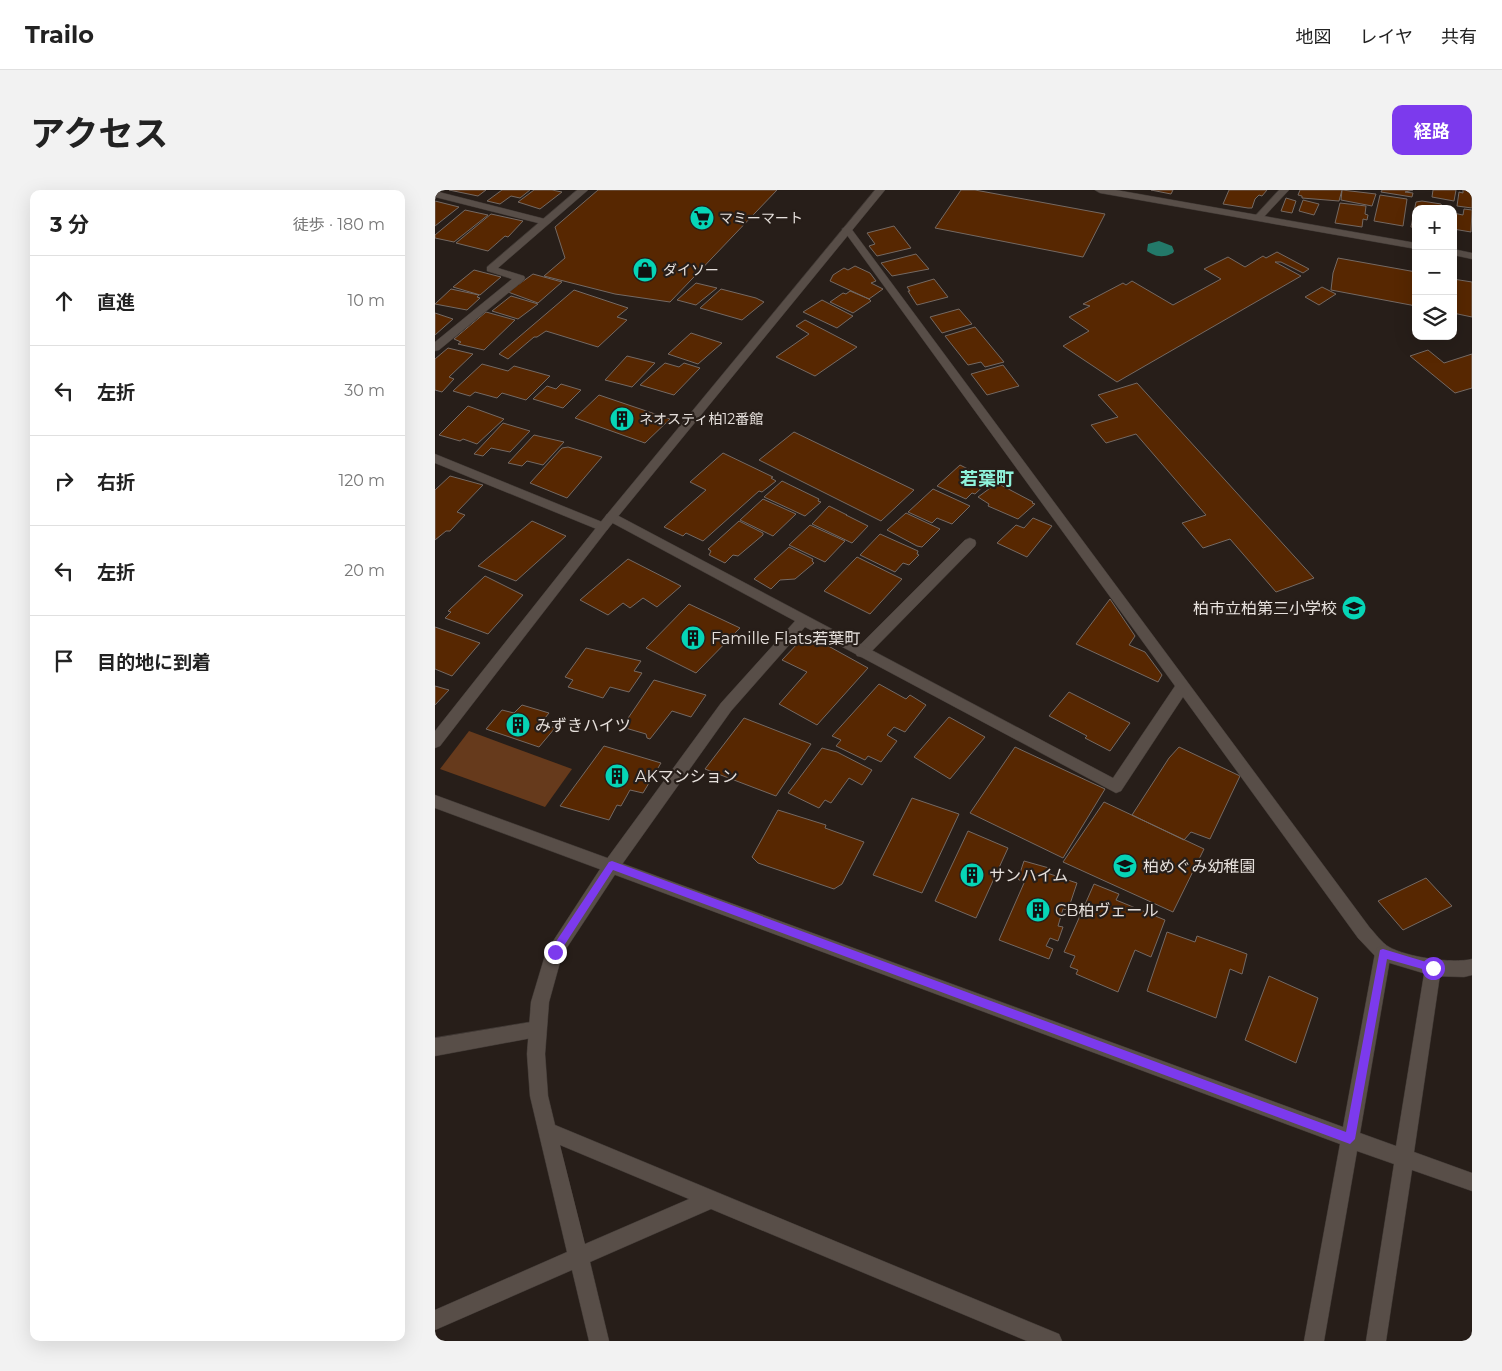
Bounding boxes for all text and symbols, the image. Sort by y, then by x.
text: Trailo [25,20,94,49]
text: 地図 [1296,26,1332,48]
text: レイヤ [1360,26,1413,48]
text: 共有 [1441,26,1477,48]
button: 経路 [1392,105,1472,155]
text: アクセス [30,112,168,155]
supermarket icon: マミーマート [689,205,715,231]
map controls [1412,205,1457,340]
button: + [1412,205,1457,250]
place label: マミーマート [719,209,803,227]
text: 3 分 [50,212,89,237]
text: 徒歩 · 180 m [293,215,385,234]
button: − [1412,250,1457,295]
shop icon: ダイソー [632,257,658,283]
place label: ダイソー [663,261,719,279]
icon: ahead [50,287,78,315]
text: 直進 [97,291,135,314]
text: 10 m [347,291,385,310]
button: layers [1412,295,1457,340]
icon: left [50,377,78,405]
text: 左折 [97,381,135,404]
text: 30 m [344,381,385,400]
building icon: ネオスティ柏12番館 [609,406,635,432]
place label: ネオスティ柏12番館 [639,410,763,428]
icon: right [50,467,78,495]
district label: 若葉町 [960,468,1014,490]
text: 右折 [97,471,135,494]
text: 120 m [338,471,385,490]
icon: left [50,557,78,585]
text: 左折 [97,561,135,584]
text: 20 m [344,561,385,580]
school or university icon: 柏市立柏第三小学校 [1341,595,1367,621]
place label: 柏市立柏第三小学校 [1193,599,1337,618]
building icon: Famille Flats若葉町 [680,625,706,651]
place label: Famille Flats若葉町 [711,629,860,648]
icon: arrive [50,647,78,675]
text: 目的地に到着 [97,651,211,674]
building icon: みずきハイツ [505,712,531,738]
place label: みずきハイツ [535,716,631,735]
building icon: AKマンション [604,763,630,789]
place label: AKマンション [635,767,738,786]
school or university icon: 柏めぐみ幼稚園 [1112,853,1138,879]
place label: 柏めぐみ幼稚園 [1143,857,1255,876]
building icon: サンハイム [959,862,985,888]
place label: サンハイム [989,866,1068,885]
building icon: CB柏ヴェール [1025,897,1051,923]
place label: CB柏ヴェール [1055,901,1158,920]
route end [544,941,567,964]
route start [1422,957,1445,980]

